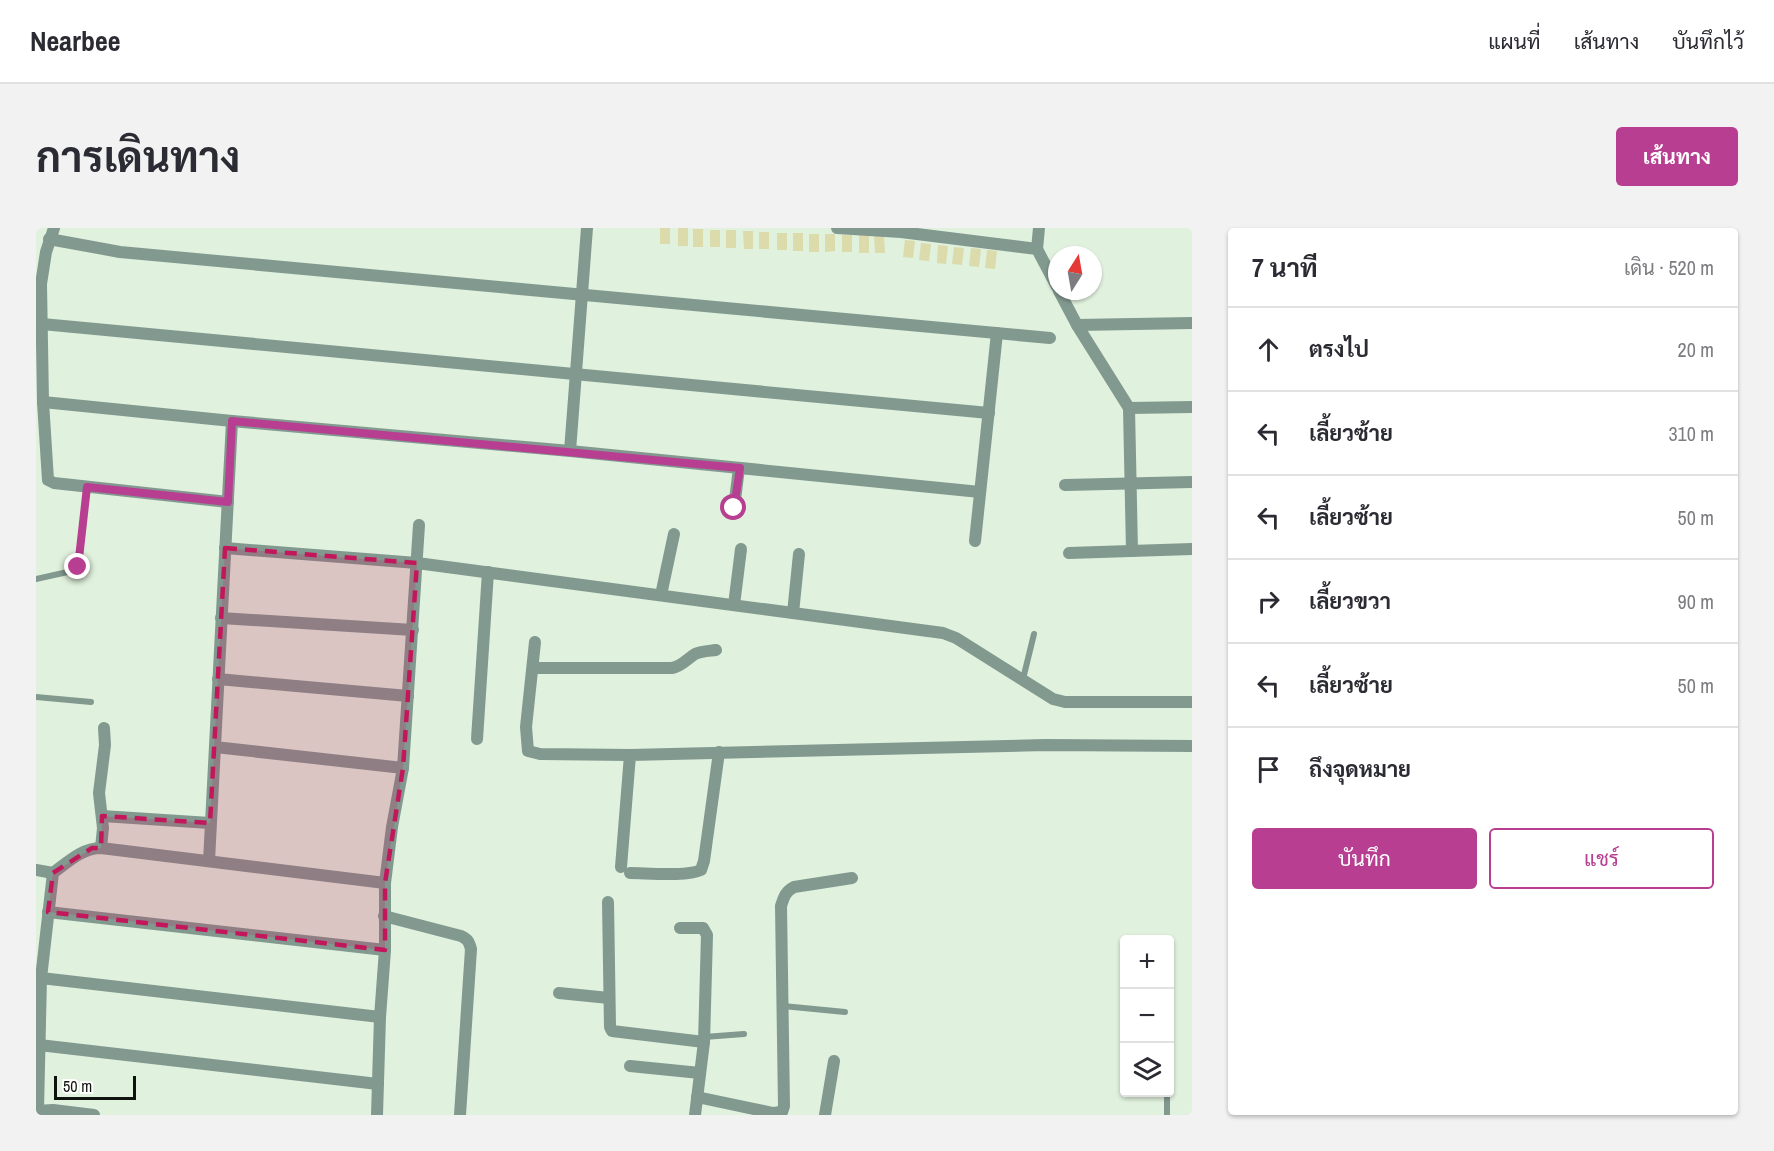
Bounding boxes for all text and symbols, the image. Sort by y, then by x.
text: Nearbee [30,22,121,60]
text: แผนที่ [1488,27,1541,56]
text: เส้นทาง [1574,27,1639,56]
text: บันทึกไว้ [1672,27,1744,56]
button: เส้นทาง [1616,127,1738,186]
text: การเดินทาง [36,129,240,185]
north arrow [1048,246,1102,300]
text: 7 นาที [1252,250,1318,285]
text: เดิน · 520 m [1624,254,1714,281]
icon: ahead [1252,333,1285,366]
text: ตรงไป [1309,334,1369,364]
text: 20 m [1678,336,1714,363]
icon: left [1252,417,1285,450]
text: เลี้ยวซ้าย [1309,418,1393,448]
text: 310 m [1668,420,1714,447]
route start [720,494,746,520]
icon: left [1252,501,1285,534]
text: เลี้ยวซ้าย [1309,502,1393,532]
text: 50 m [1678,504,1714,531]
route end [64,553,90,579]
icon: right [1252,585,1285,618]
text: เลี้ยวขวา [1309,586,1391,616]
text: 90 m [1678,588,1714,615]
icon: left [1252,669,1285,702]
text: เลี้ยวซ้าย [1309,670,1393,700]
text: 50 m [1678,672,1714,699]
icon: arrive [1252,753,1285,786]
text: ถึงจุดหมาย [1309,754,1411,784]
button: บันทึก [1252,828,1477,889]
button: แชร์ [1489,828,1714,889]
map controls [1120,935,1174,1097]
button: + [1120,935,1174,989]
button: − [1120,989,1174,1043]
button: layers [1120,1043,1174,1097]
scale bar [54,1073,136,1100]
text: 50 m [63,1075,92,1097]

